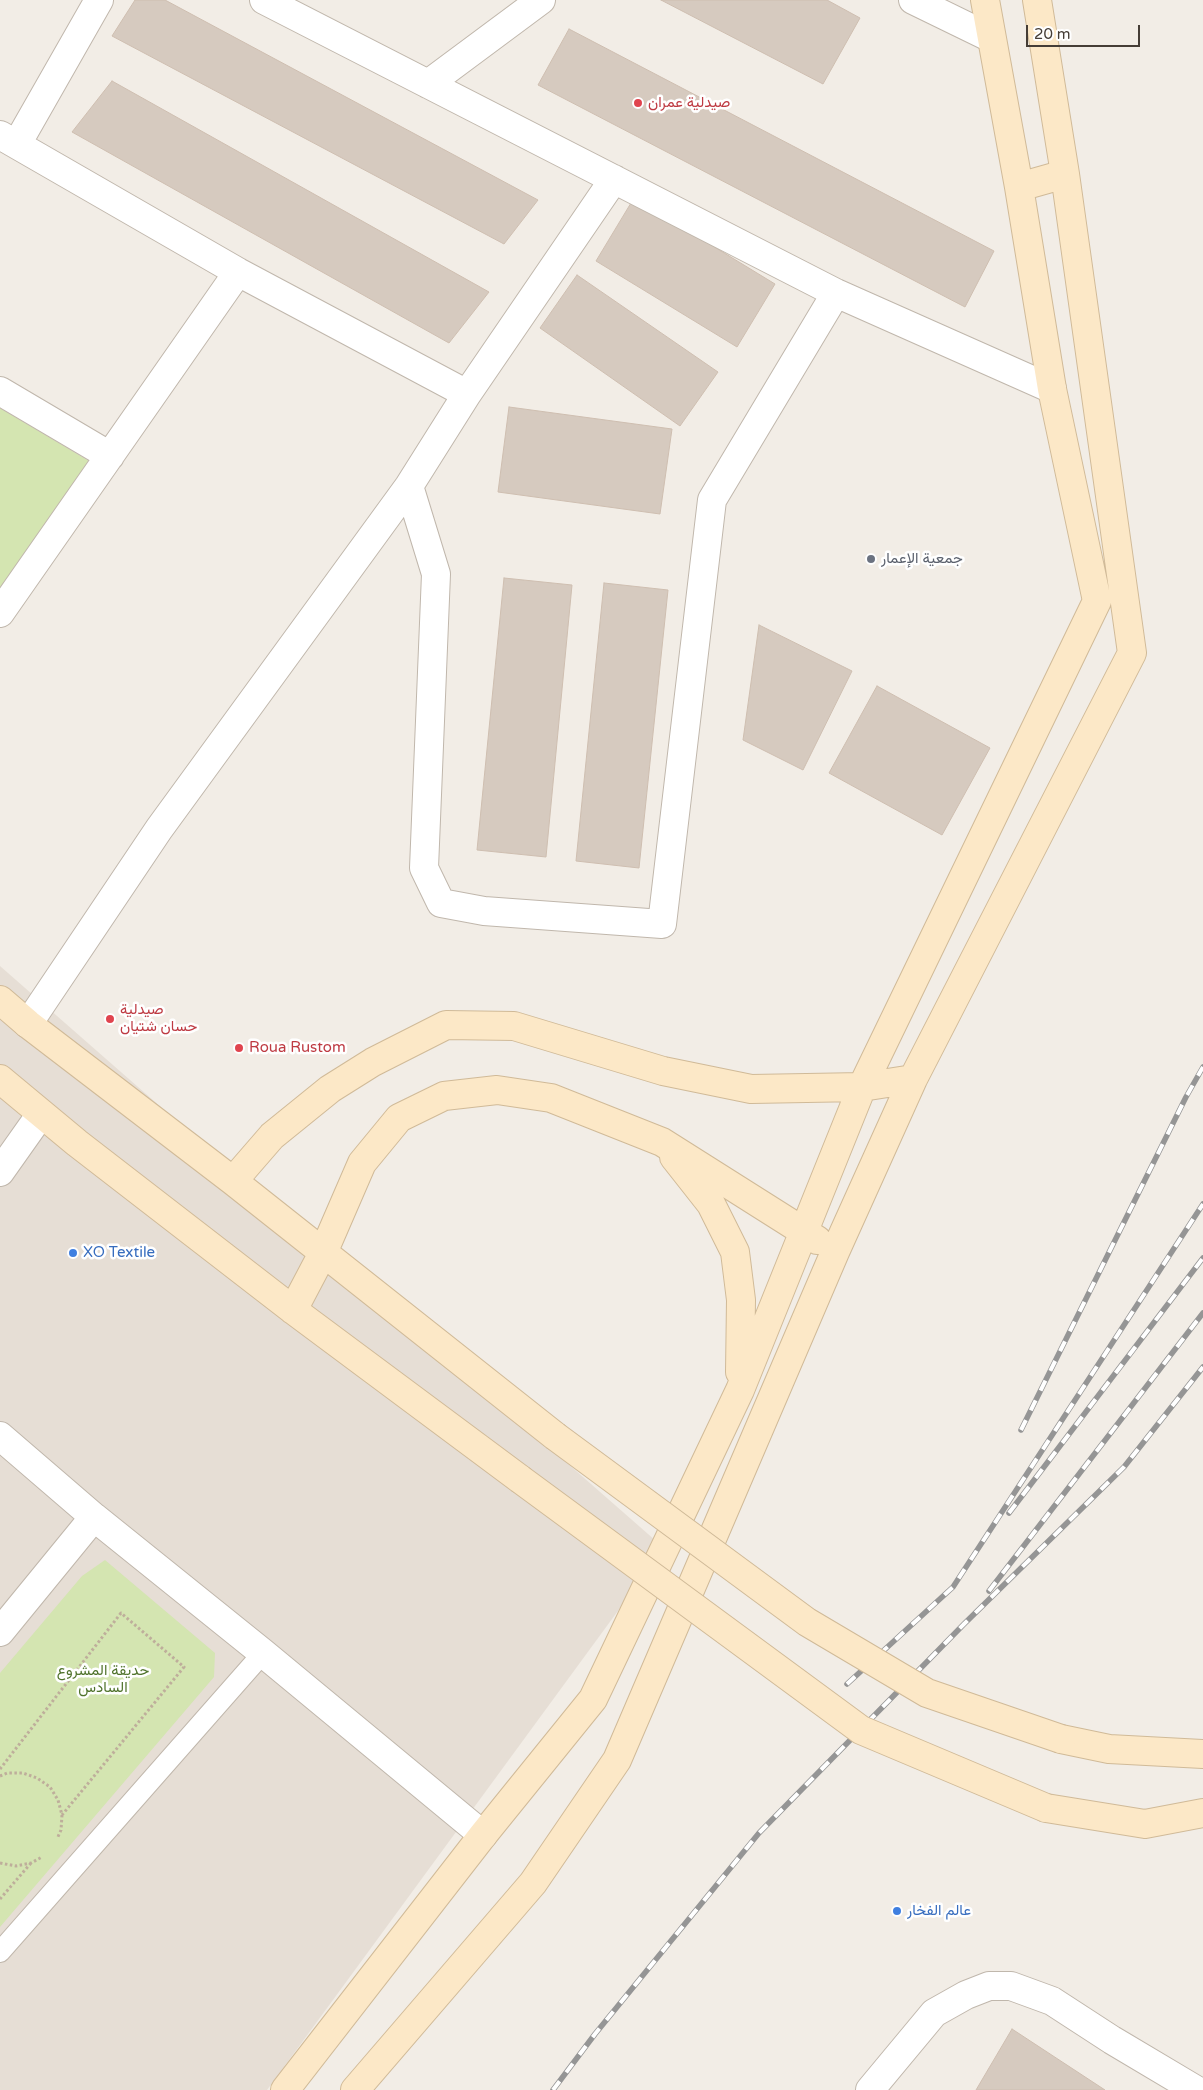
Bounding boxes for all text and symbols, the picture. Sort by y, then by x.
scale bar [1028,15,1142,47]
text: 20 m [1034,25,1071,43]
place label: صيدلية عمران [648,94,730,112]
marker: صيدلية عمران [632,97,644,109]
place label: جمعية الإعمار [881,550,963,568]
marker: جمعية الإعمار [865,553,877,565]
place label: صيدلية حسان شتيان [120,1001,197,1036]
marker: صيدلية حسان شتيان [104,1013,116,1025]
place label: Roua Rustom [249,1039,346,1057]
marker: Roua Rustom [233,1042,245,1054]
place label: XO Textile [83,1244,155,1262]
marker: XO Textile [67,1247,79,1259]
park label: حديقة المشروع السادس [57,1662,149,1697]
place label: عالم الفخار [907,1902,971,1920]
marker: عالم الفخار [891,1905,903,1917]

